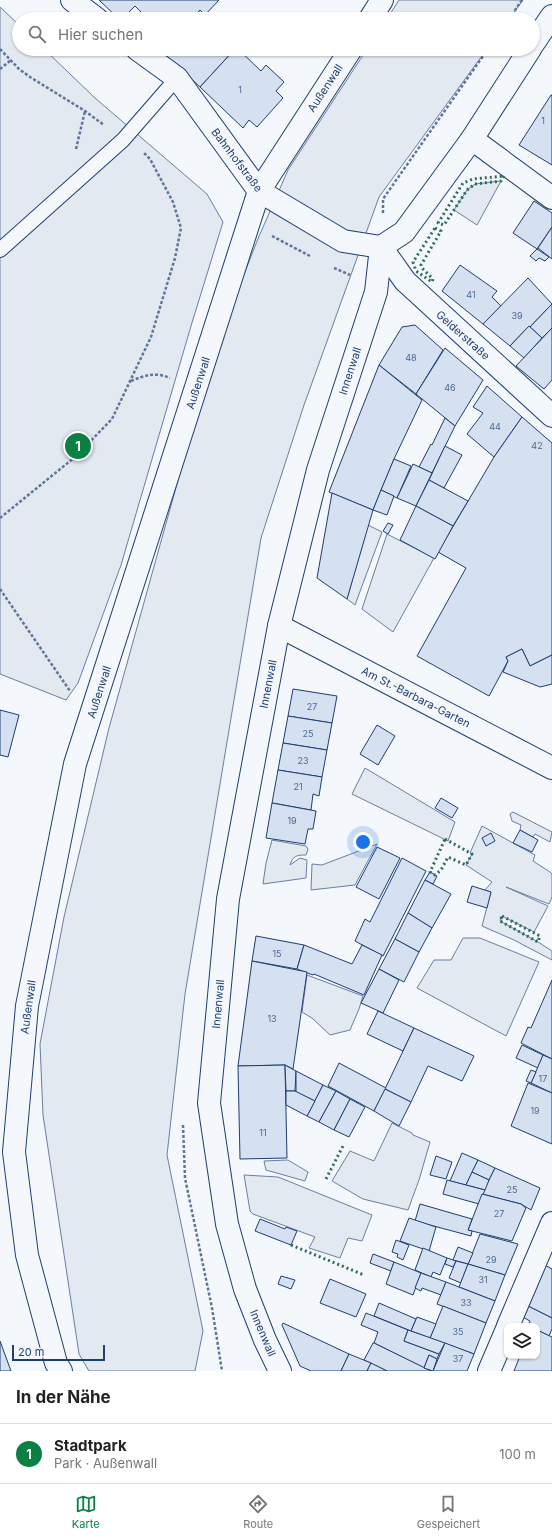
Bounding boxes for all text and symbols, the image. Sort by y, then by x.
search box [12,12,540,56]
icon: search [26,23,48,45]
text: Hier suchen [58,25,143,44]
street label: Außenwall [304,61,346,115]
house number: 1 [238,84,242,95]
house number: 1 [541,115,545,126]
street label: Bahnhofstraße [208,125,266,195]
house number: 41 [466,289,476,300]
street label: Gelderstraße [433,307,493,363]
house number: 39 [511,310,523,321]
street label: Innenwall [336,345,364,397]
house number: 48 [405,352,417,363]
street label: Außenwall [183,355,213,411]
house number: 46 [444,382,456,393]
house number: 44 [489,421,501,432]
pin: 1 [65,431,91,461]
house number: 42 [531,440,543,451]
street label: Innenwall [256,658,280,710]
street label: Am St.-Barbara-Garten [359,663,473,731]
street label: Außenwall [84,664,114,720]
house number: 27 [307,701,317,712]
house number: 25 [303,728,313,739]
house number: 23 [297,755,309,766]
house number: 21 [293,781,303,792]
house number: 19 [287,815,297,826]
your location [353,832,373,852]
house number: 15 [272,948,282,959]
street label: Außenwall [17,979,39,1035]
street label: Innenwall [209,979,227,1029]
house number: 13 [267,1013,277,1024]
house number: 17 [539,1073,547,1084]
house number: 19 [530,1105,540,1116]
house number: 11 [259,1127,267,1138]
house number: 25 [507,1184,517,1195]
house number: 27 [494,1208,504,1219]
house number: 29 [485,1254,497,1265]
house number: 31 [478,1274,488,1285]
house number: 33 [460,1297,472,1308]
street label: Innenwall [247,1308,279,1358]
map controls [504,1323,540,1359]
button: layers [504,1323,540,1359]
house number: 35 [452,1326,464,1337]
scale bar [12,1343,105,1362]
text: 20 m [18,1345,44,1359]
house number: 37 [453,1353,463,1364]
text: In der Nähe [16,1387,111,1407]
text: Stadtpark [54,1436,127,1455]
text: 1 [26,1446,32,1462]
text: 100 m [499,1446,536,1462]
text: Park · Außenwall [54,1455,157,1471]
tab: Karte [72,1493,100,1531]
tab: Route [243,1493,273,1531]
tab: Gespeichert [417,1493,480,1531]

